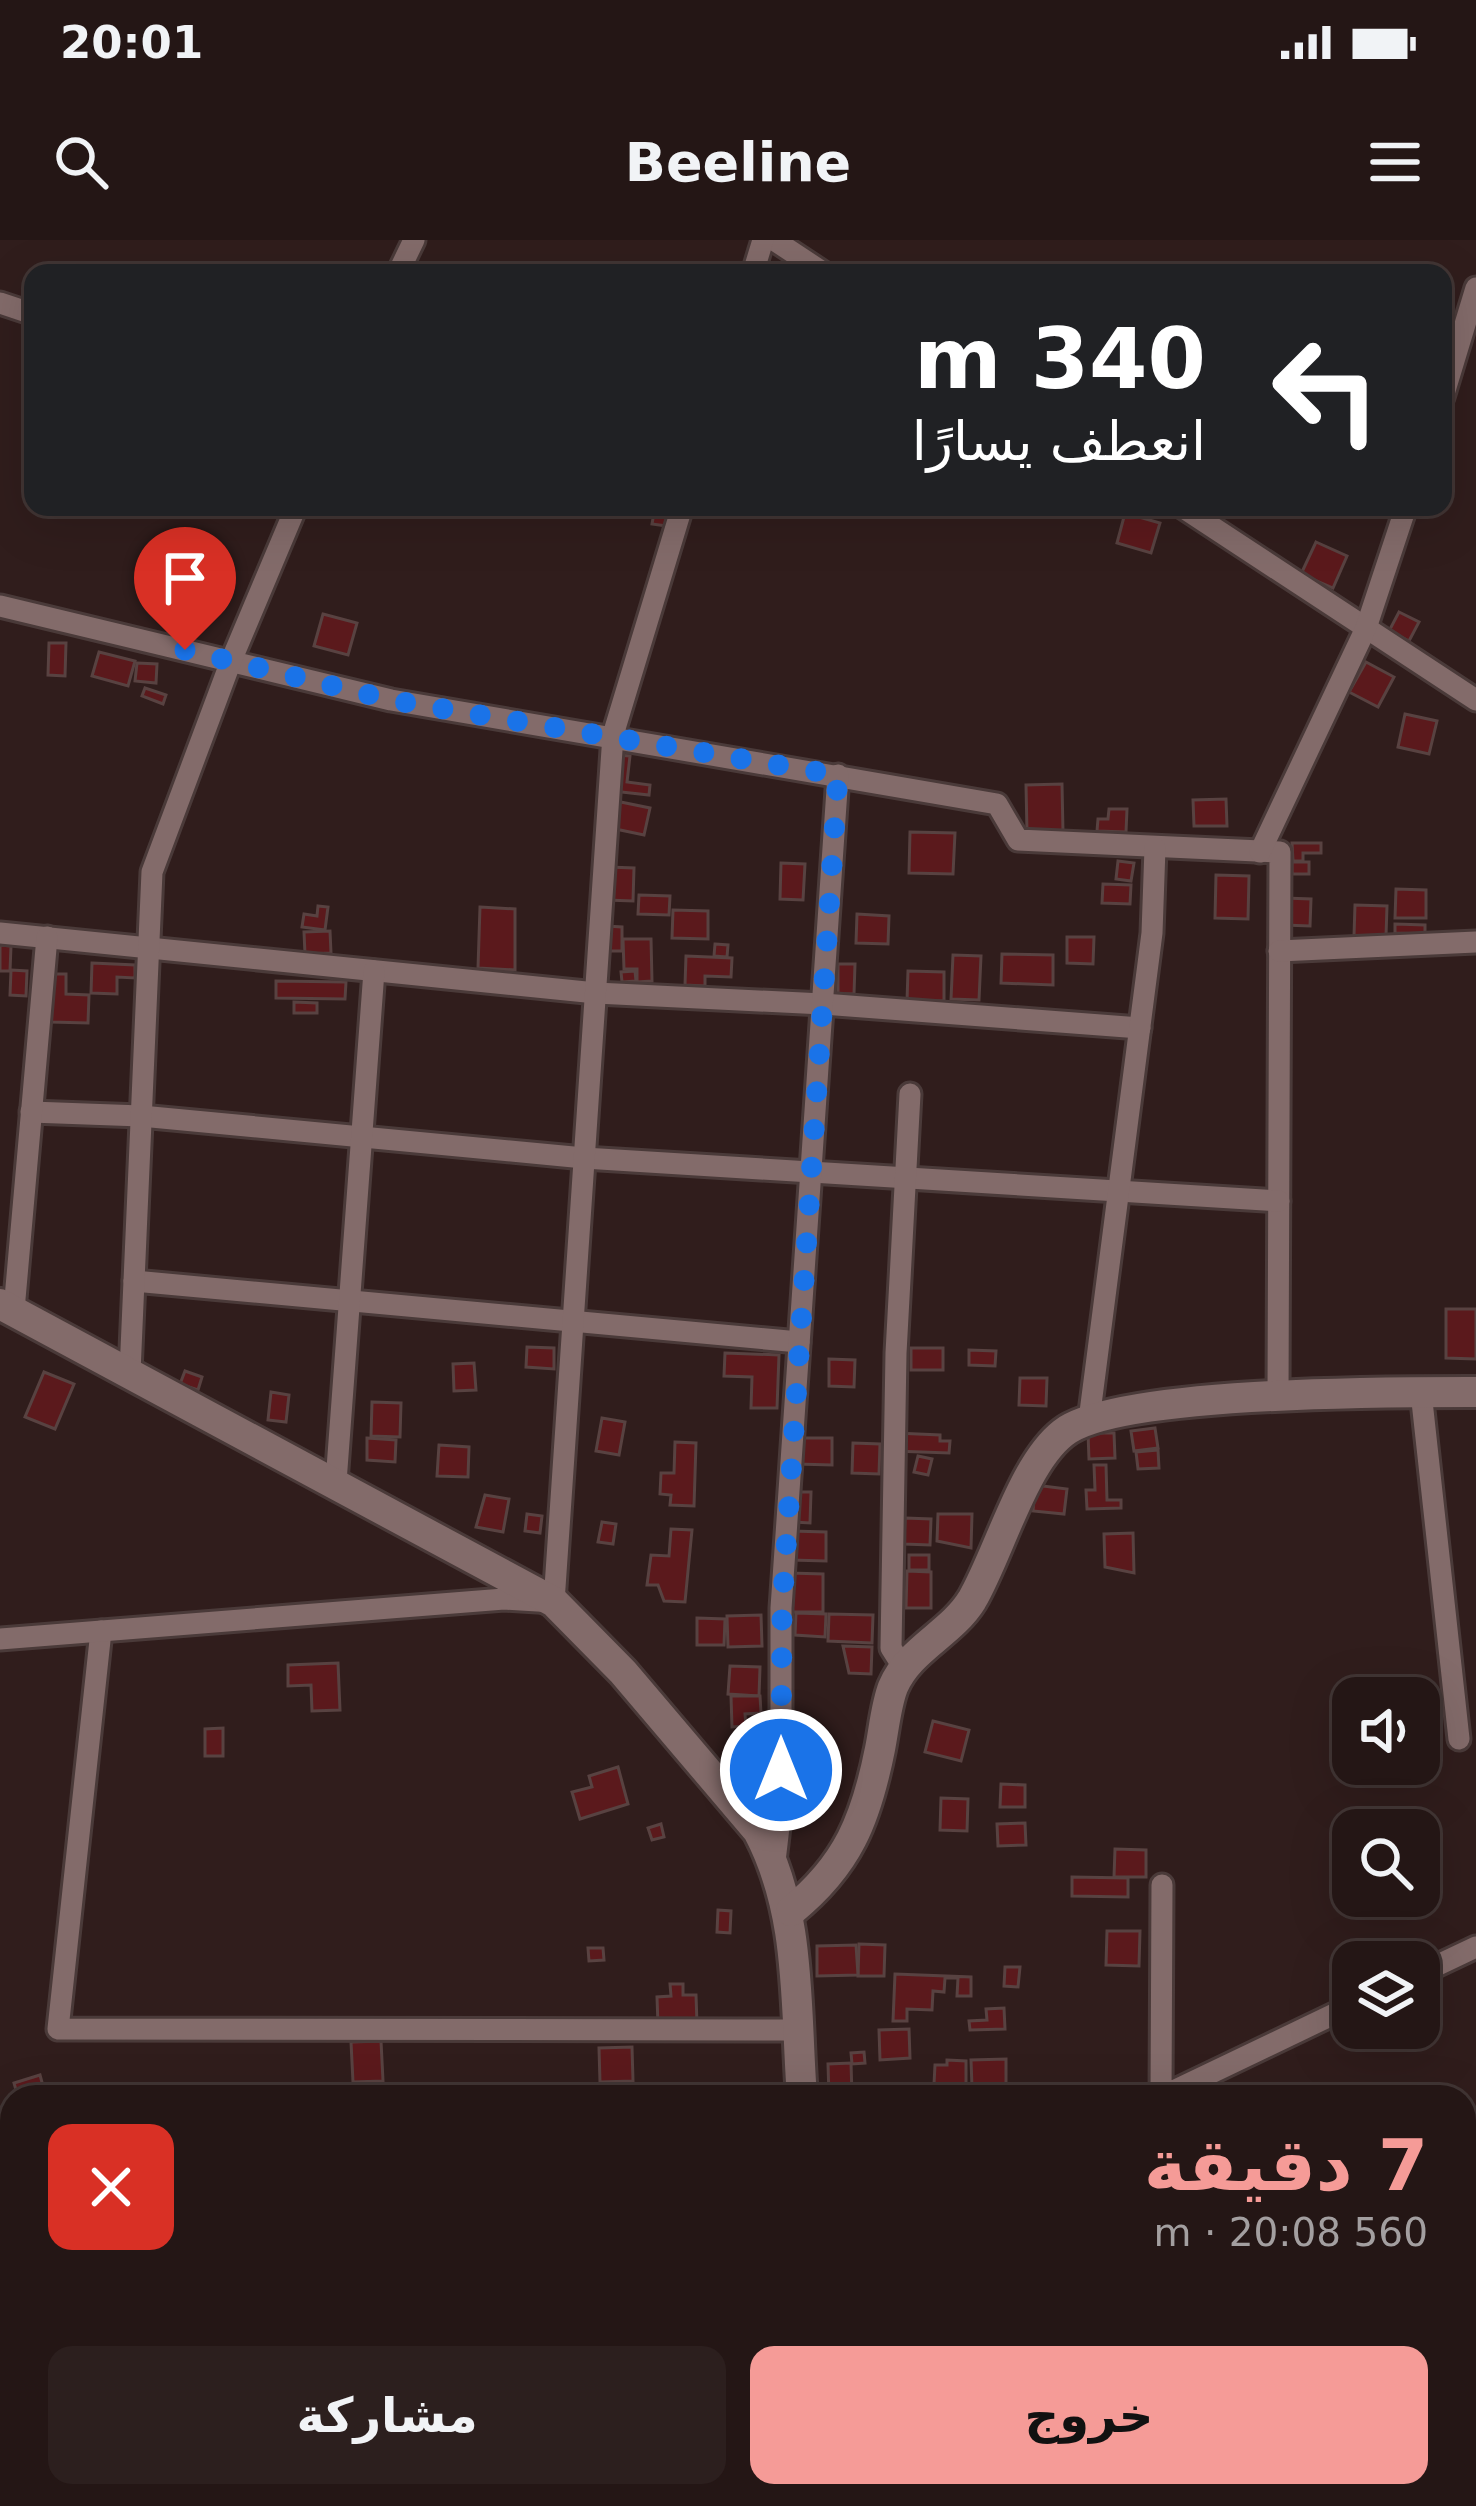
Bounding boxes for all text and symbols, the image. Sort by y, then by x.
text: 20:01 [60,16,203,69]
icon: search [48,129,114,195]
icon: menu [1362,129,1428,195]
text: Beeline [625,131,851,194]
text: 340 m [914,310,1206,408]
icon: left [1248,312,1404,468]
text: انعطف يسارًا [912,410,1206,473]
pin [134,527,236,650]
icon: arrive [152,545,218,611]
map controls [1332,1677,1440,2049]
button: sound [1332,1677,1440,1785]
position arrow [718,1707,844,1833]
button: search [1332,1809,1440,1917]
button: layers [1332,1941,1440,2049]
text: 7 دقيقة [1144,2123,1428,2207]
button: close [48,2124,174,2250]
text: 560 m · 20:08 [1154,2210,1428,2255]
button: مشاركة [48,2346,726,2484]
button: خروج [750,2346,1428,2484]

